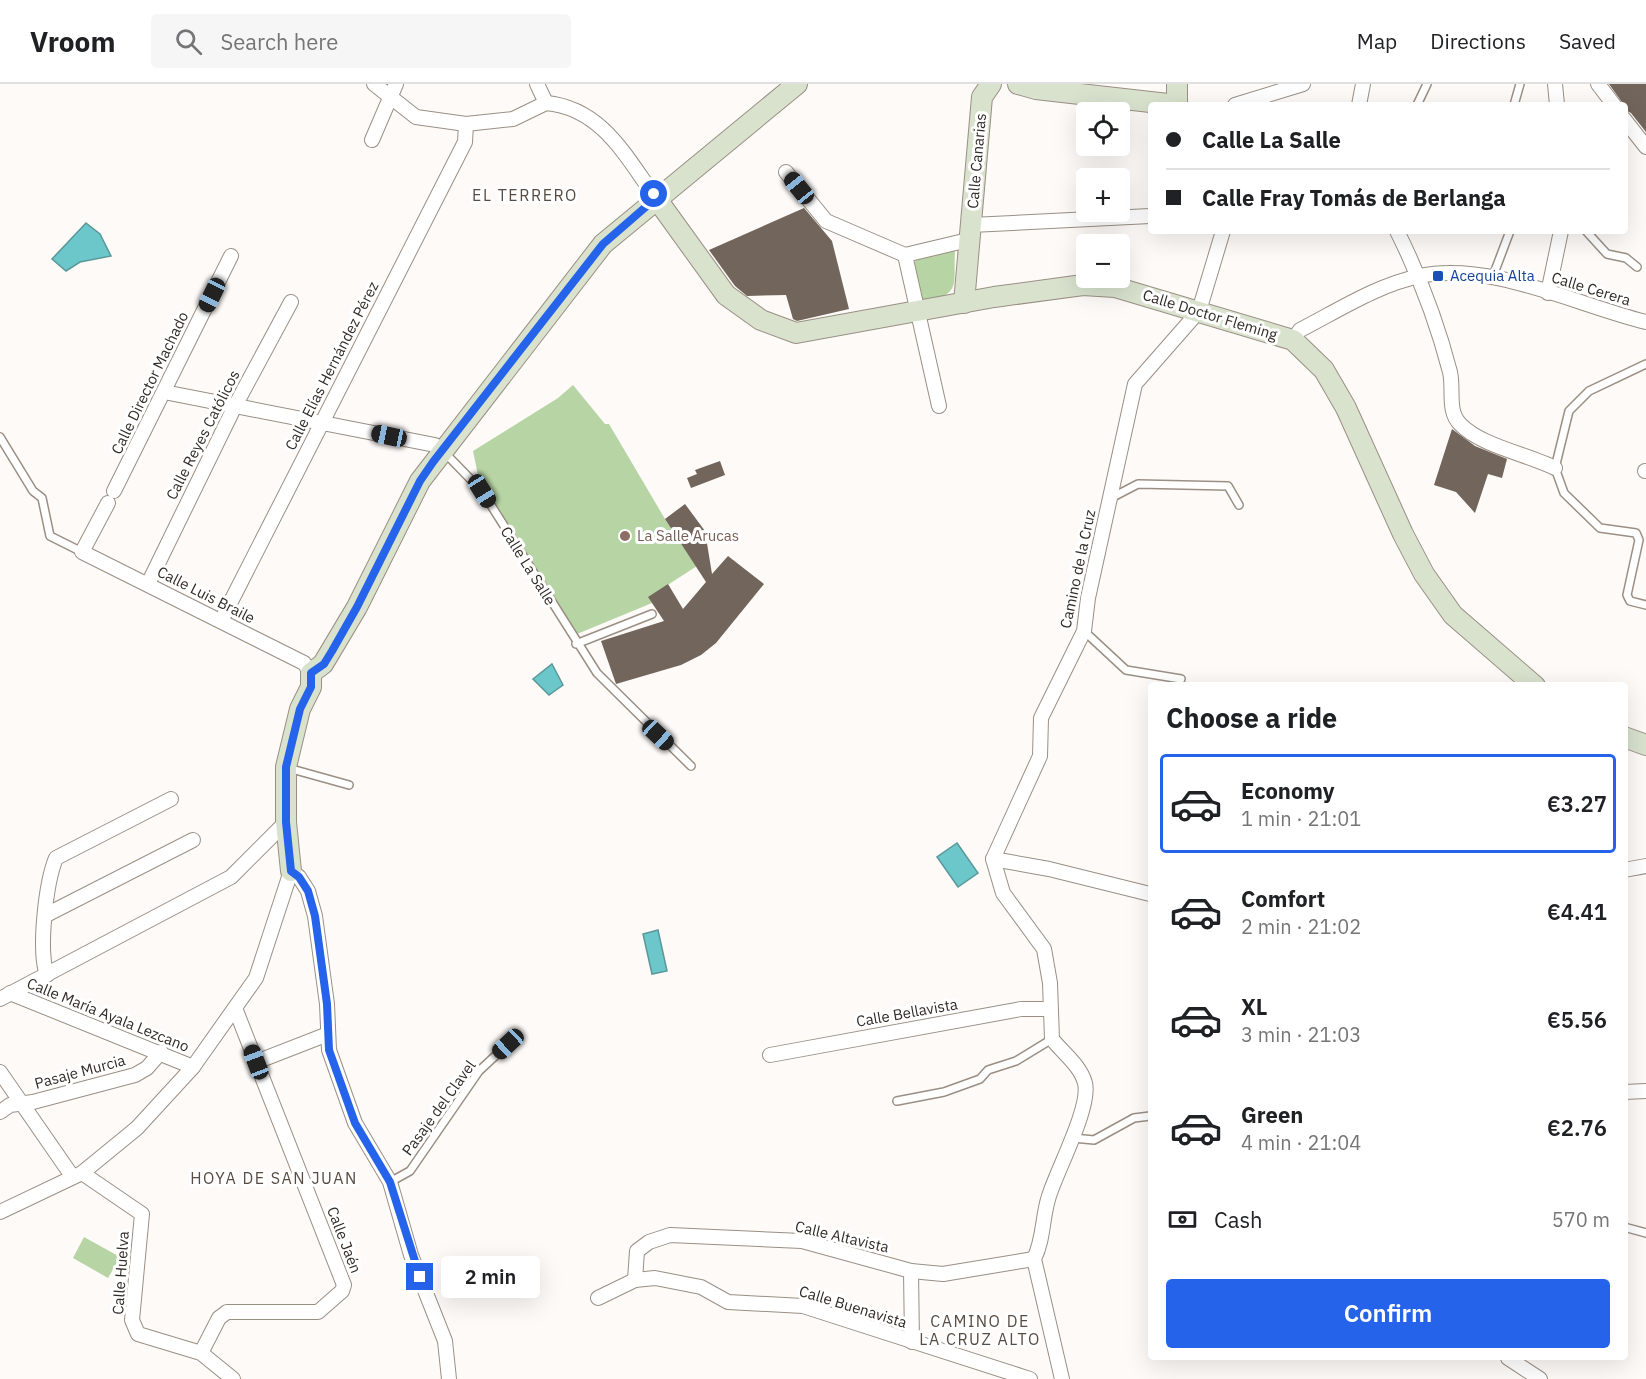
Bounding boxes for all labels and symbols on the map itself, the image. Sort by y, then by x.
street label: Calle Canarias [963,112,990,209]
car [781,168,817,208]
route start [640,180,667,207]
district label: EL TERRERO [472,185,578,205]
place label: Acequia Alta [1450,266,1535,285]
street label: Calle Cerera [1549,267,1633,310]
marker: Acequia Alta [1431,269,1445,283]
car [196,275,228,315]
street label: Calle Elías Hernández Pérez [281,278,382,453]
street label: Calle Doctor Fleming [1141,285,1280,344]
street label: Calle Director Machado [107,308,192,457]
street label: Calle Reyes Católicos [162,367,244,503]
car [370,423,408,449]
car [465,471,499,511]
street label: Camino de la Cruz [1056,508,1099,630]
street label: Calle La Salle [497,523,560,609]
place label: La Salle Arucas [637,526,739,545]
marker: La Salle Arucas [618,529,632,543]
street label: Calle Luis Braile [154,562,258,627]
car [639,716,677,754]
street label: Calle María Ayala Lezcano [24,973,192,1056]
street label: Calle Bellavista [855,994,959,1031]
car [489,1025,527,1063]
car [241,1042,271,1082]
street label: Pasaje Murcia [32,1050,127,1093]
street label: Pasaje del Clavel [398,1056,480,1159]
district label: HOYA DE SAN JUAN [190,1168,358,1188]
street label: Calle Jaén [323,1204,366,1276]
street label: Calle Altavista [793,1217,891,1257]
street label: Calle Huelva [108,1231,133,1315]
callout: 2 min [441,1256,540,1298]
route end [406,1263,433,1290]
street label: Calle Buenavista [797,1281,909,1332]
district label: CAMINO DE LA CRUZ ALTO [919,1311,1041,1349]

